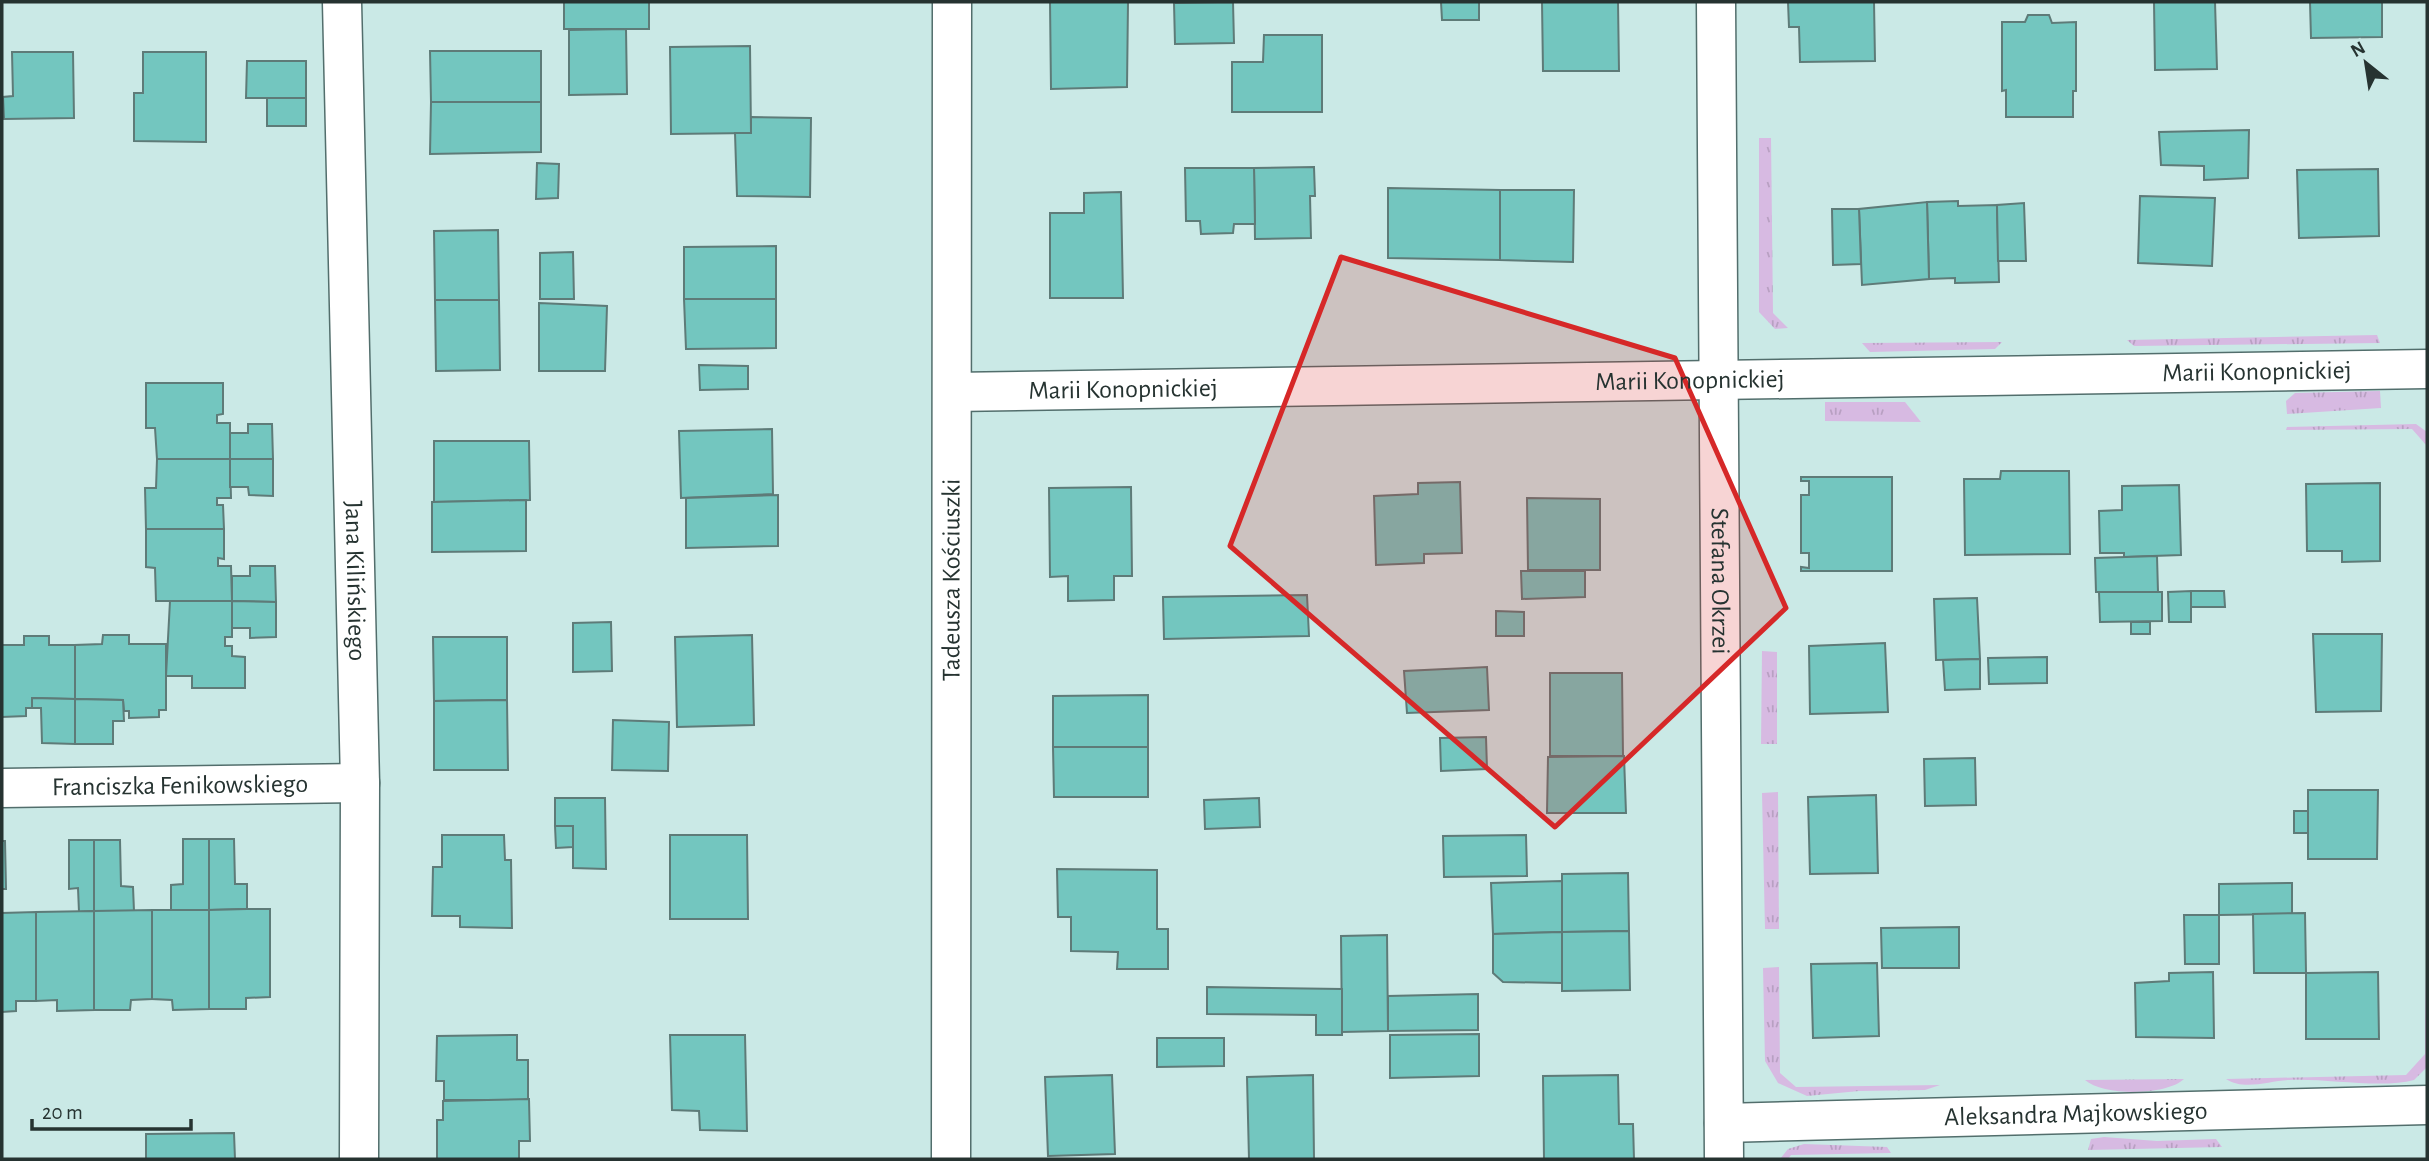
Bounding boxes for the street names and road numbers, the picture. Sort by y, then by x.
street label: Marii Konopnickiej [2162,357,2352,386]
street label: Marii Konopnickiej [1595,366,1785,395]
street label: Marii Konopnickiej [1028,375,1218,404]
street label: Tadeusza Kościuszki [938,479,965,681]
street label: Jana Kilińskiego [340,500,370,661]
street label: Stefana Okrzei [1706,508,1734,654]
street label: Franciszka Fenikowskiego [52,771,308,800]
street label: Aleksandra Majkowskiego [1944,1098,2208,1130]

